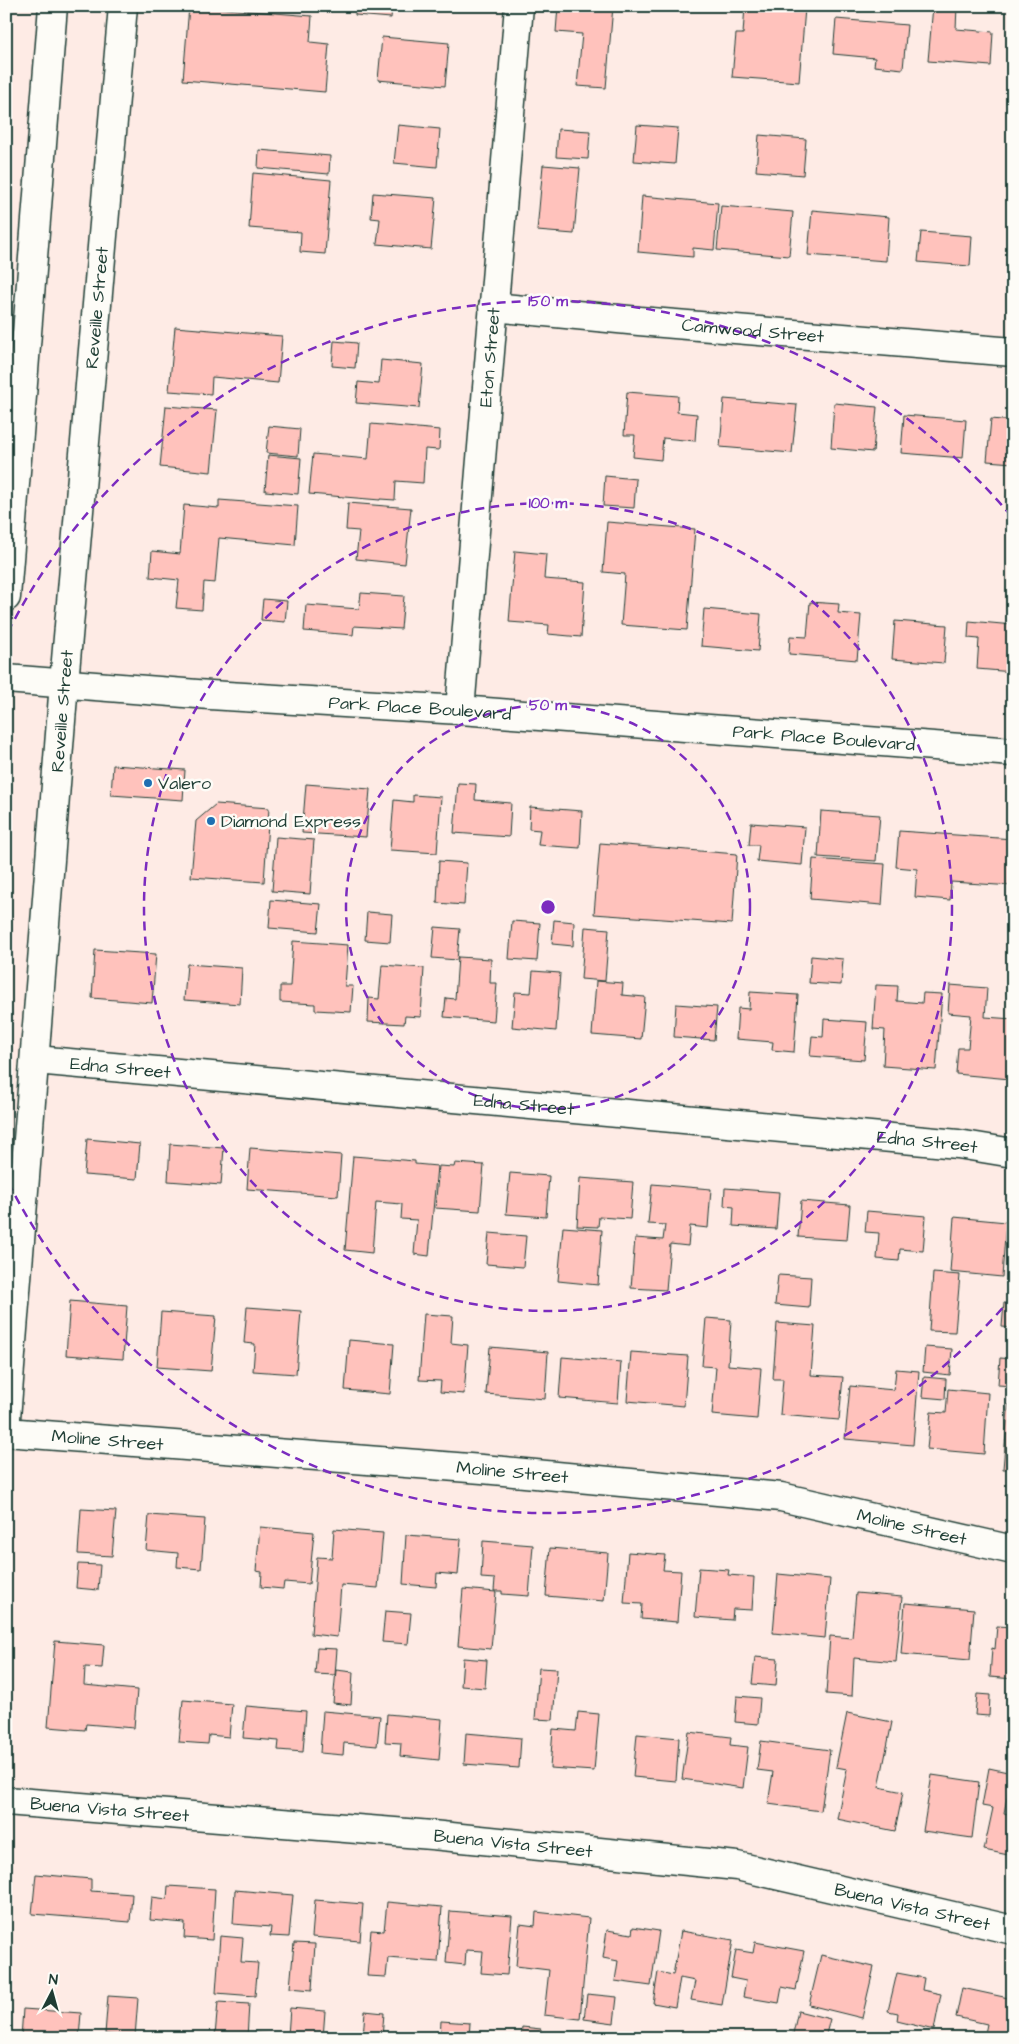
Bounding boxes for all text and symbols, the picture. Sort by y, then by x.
street label: Reveille Street [79,245,115,370]
text: 150 m [528,291,568,312]
street label: Eton Street [473,306,506,408]
street label: Camwood Street [681,312,826,349]
text: 100 m [529,493,568,514]
street label: Reveille Street [44,648,79,773]
street label: Park Place Boulevard [328,690,512,726]
text: 50 m [529,695,567,716]
street label: Park Place Boulevard [732,718,916,757]
place label: Valero [158,771,211,796]
marker: Valero [142,777,154,789]
place label: Diamond Express [221,809,361,834]
marker: Diamond Express [205,815,217,827]
centre of rings [539,898,557,916]
street label: Edna Street [69,1051,173,1085]
street label: Edna Street [473,1087,576,1122]
street label: Edna Street [876,1124,980,1160]
street label: Moline Street [51,1423,165,1457]
street label: Moline Street [456,1455,570,1490]
street label: Moline Street [854,1502,970,1552]
street label: Buena Vista Street [29,1790,191,1828]
street label: Buena Vista Street [433,1823,595,1864]
street label: Buena Vista Street [832,1876,994,1937]
north arrow [28,1966,78,2016]
text: N [48,1970,59,1990]

